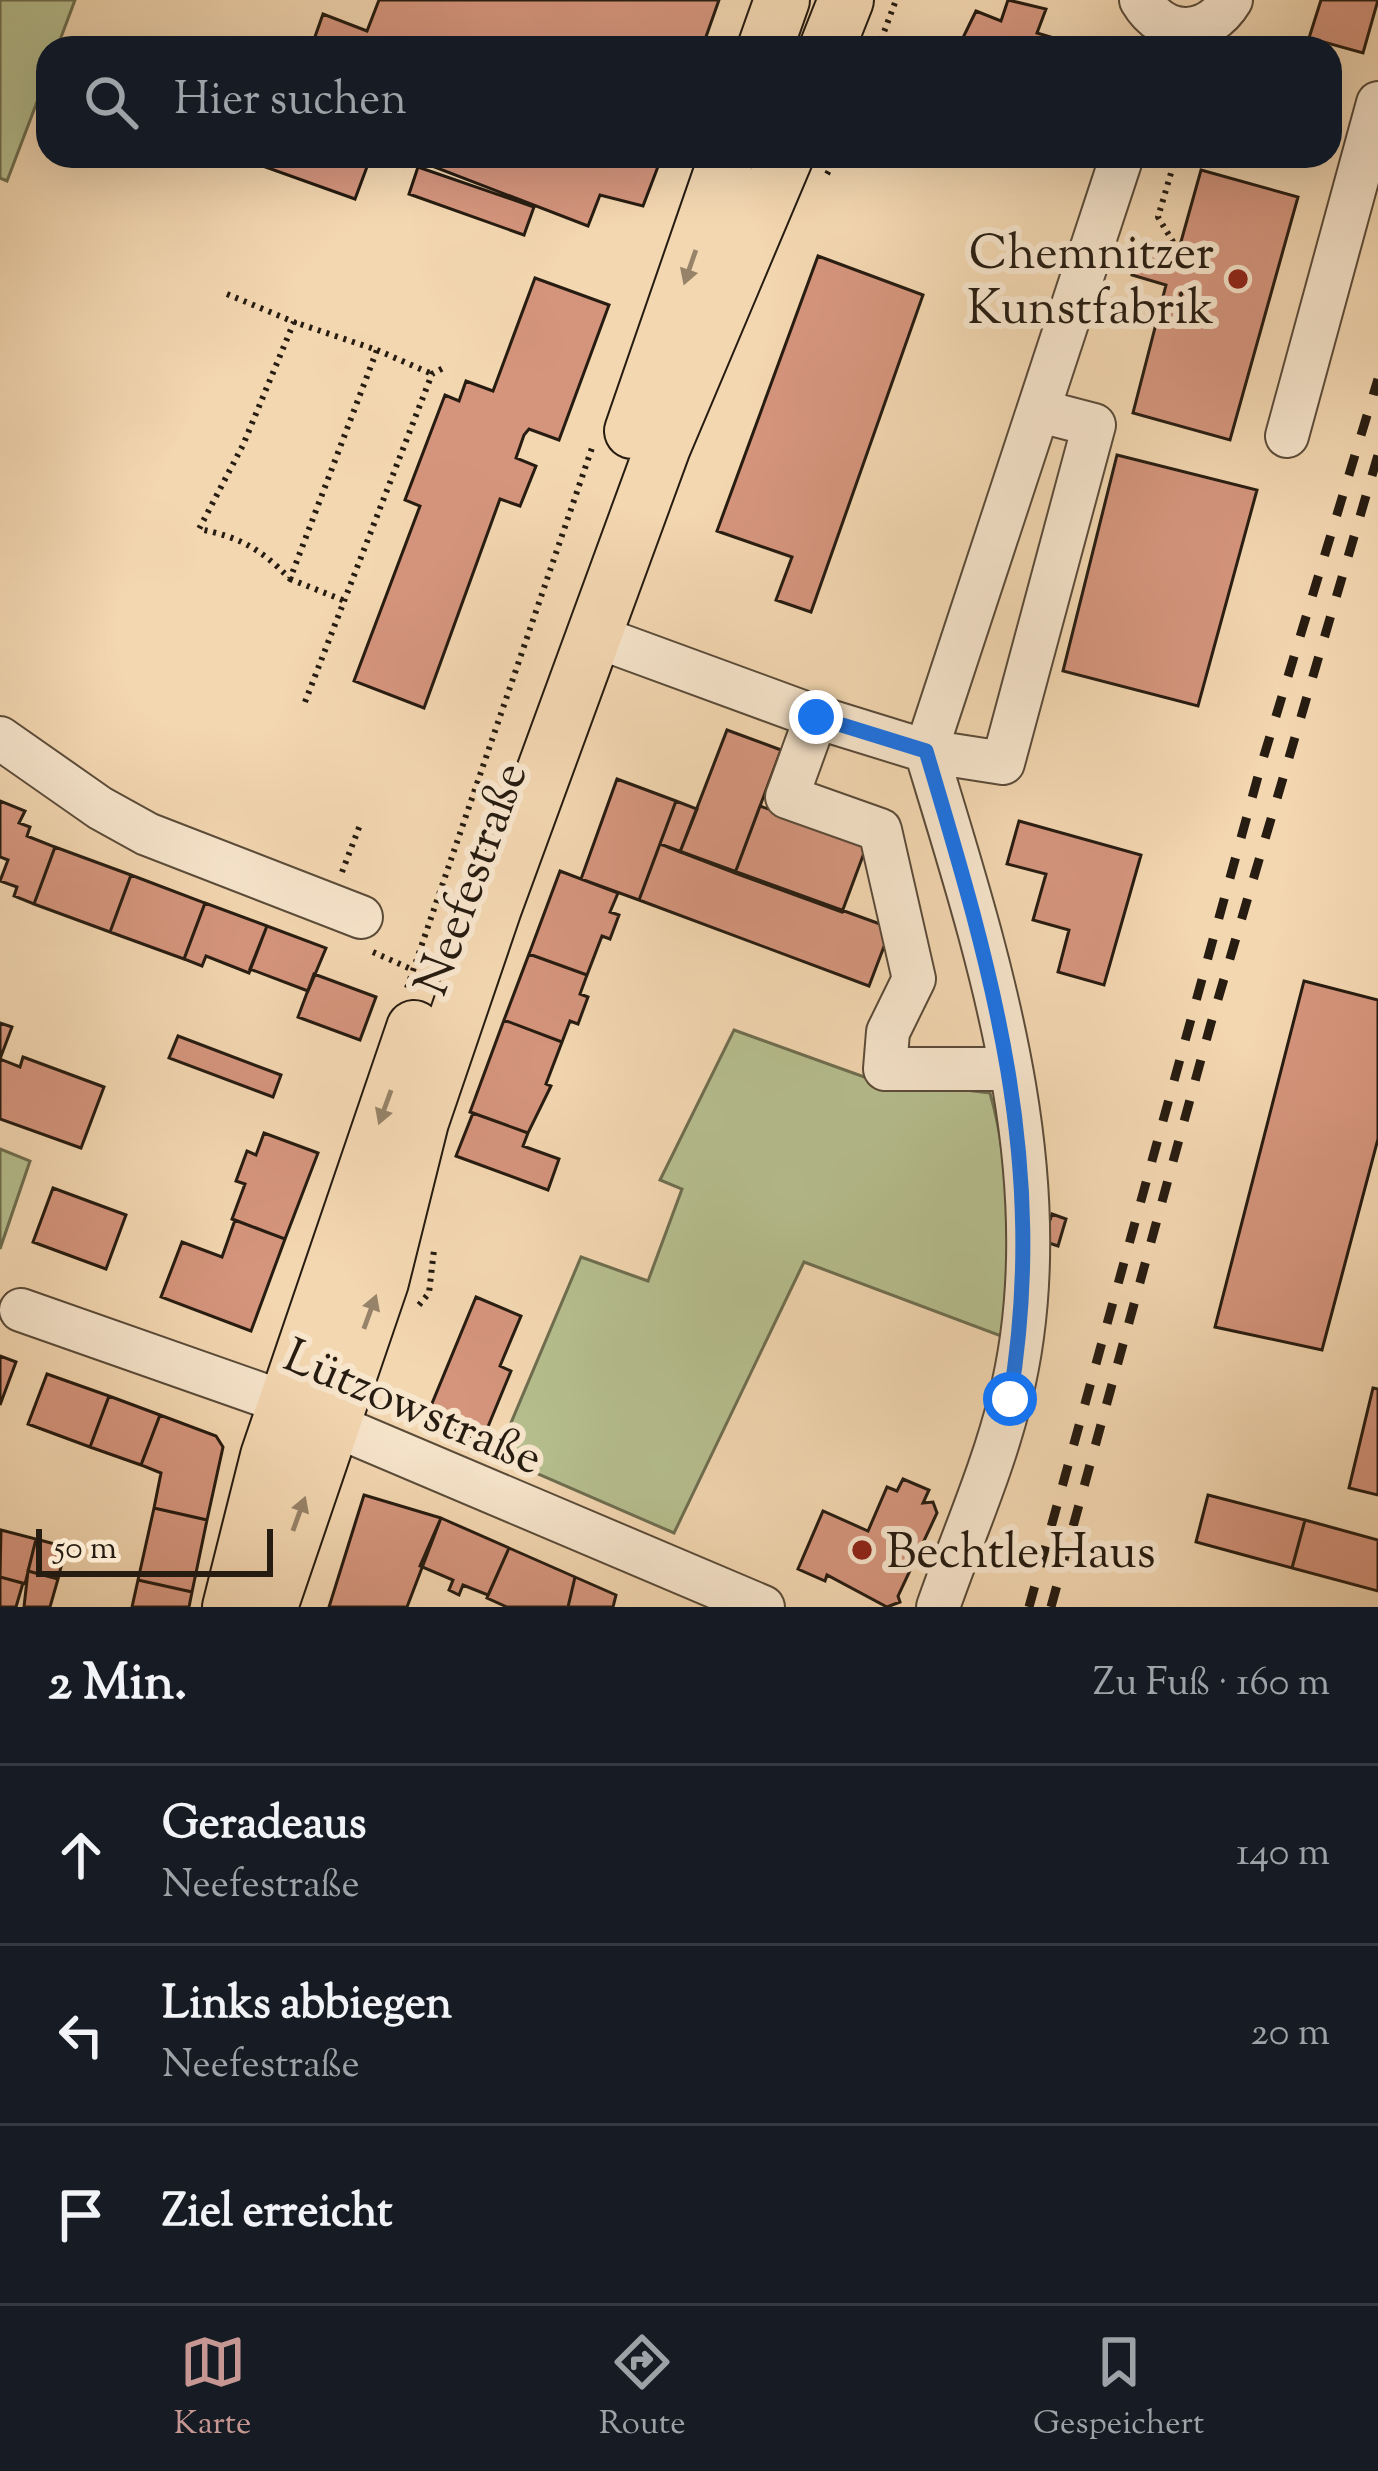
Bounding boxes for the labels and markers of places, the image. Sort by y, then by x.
place label: Chemnitzer Kunstfabrik [967,222,1214,346]
marker: Chemnitzer Kunstfabrik [1225,266,1251,292]
place label: Bechtle Haus [886,1521,1156,1590]
marker: Bechtle Haus [849,1537,875,1563]

